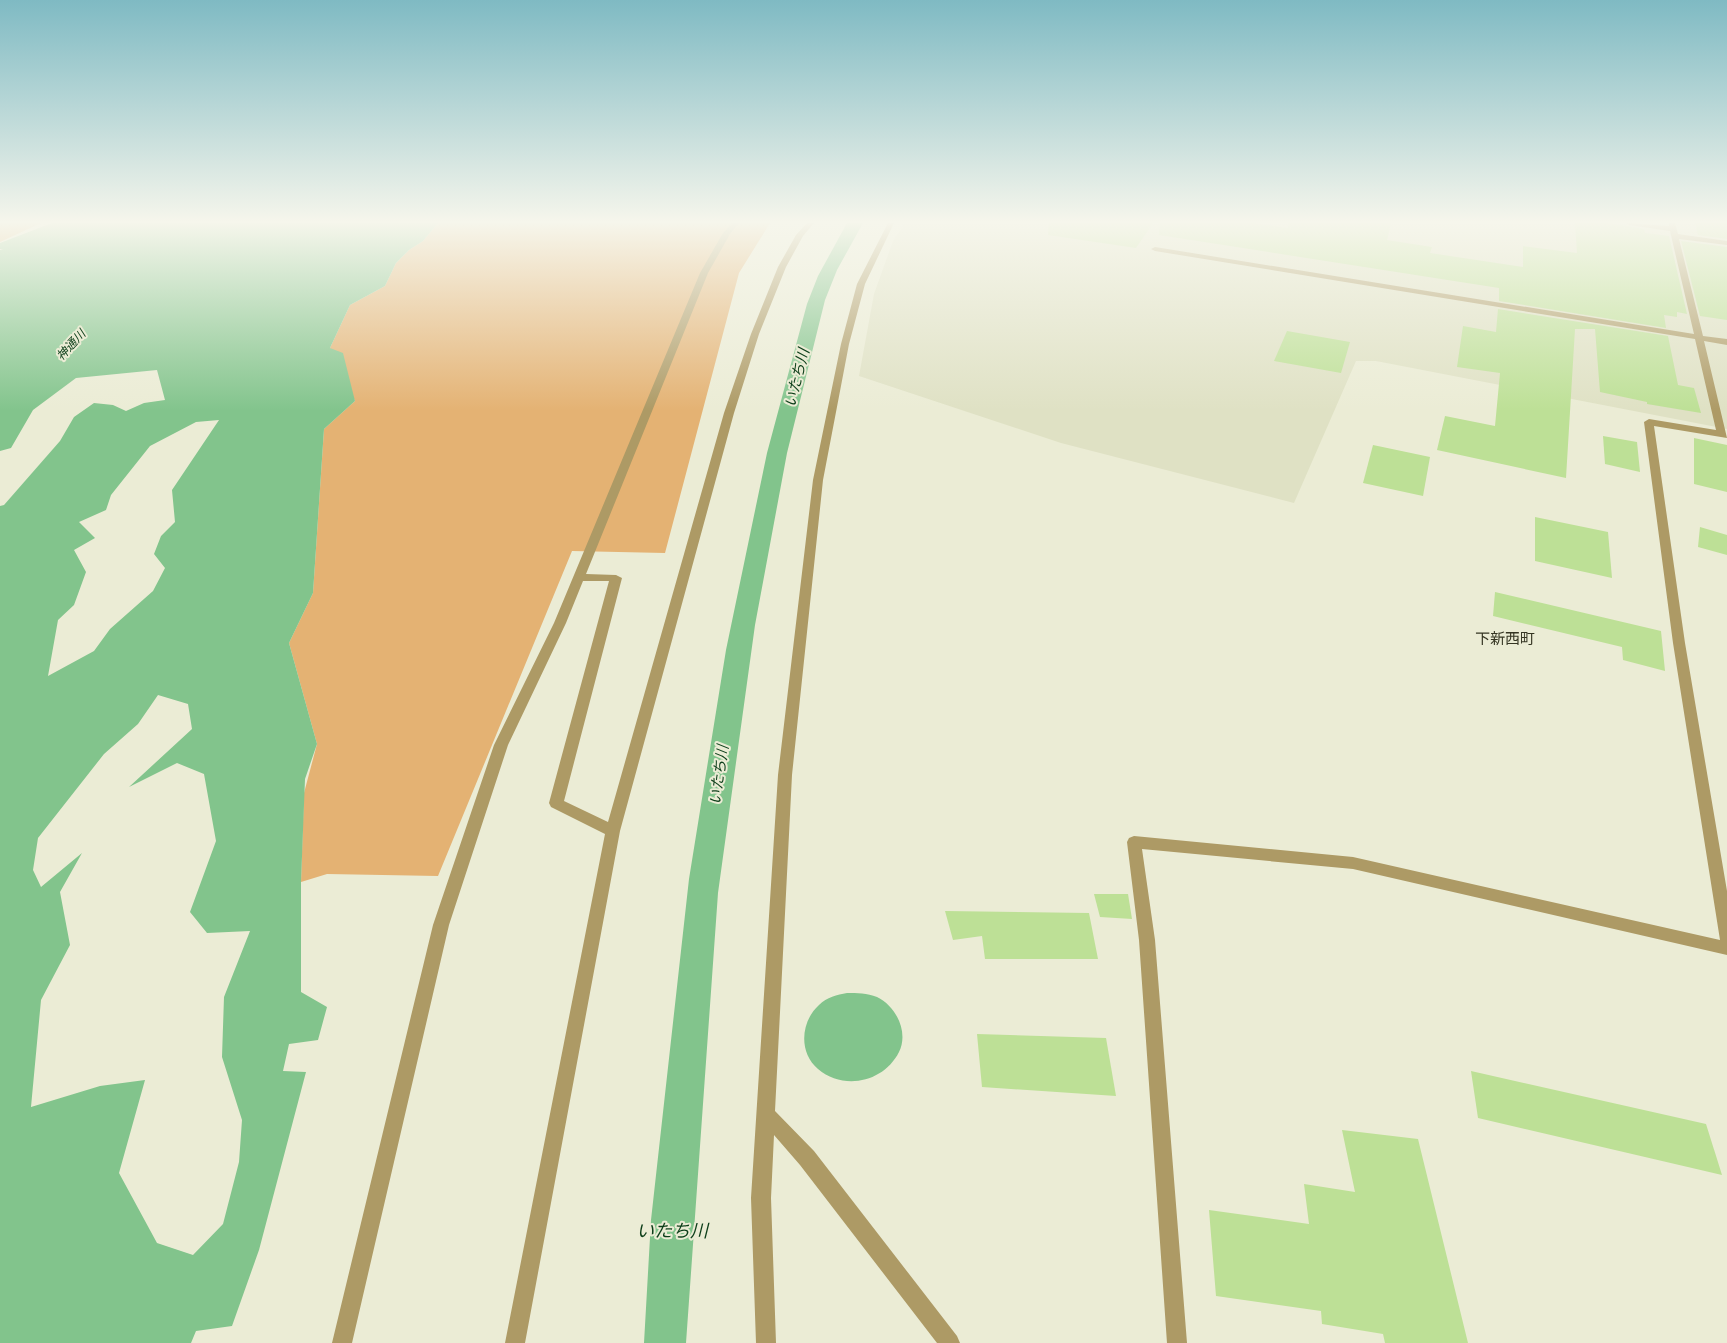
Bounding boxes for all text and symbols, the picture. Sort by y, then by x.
water label: 神通川 [53,325,90,364]
water label: いたち川 [779,344,814,410]
district label: 下新西町 [1475,628,1535,649]
water label: いたち川 [704,742,733,806]
water label: いたち川 [636,1218,710,1243]

